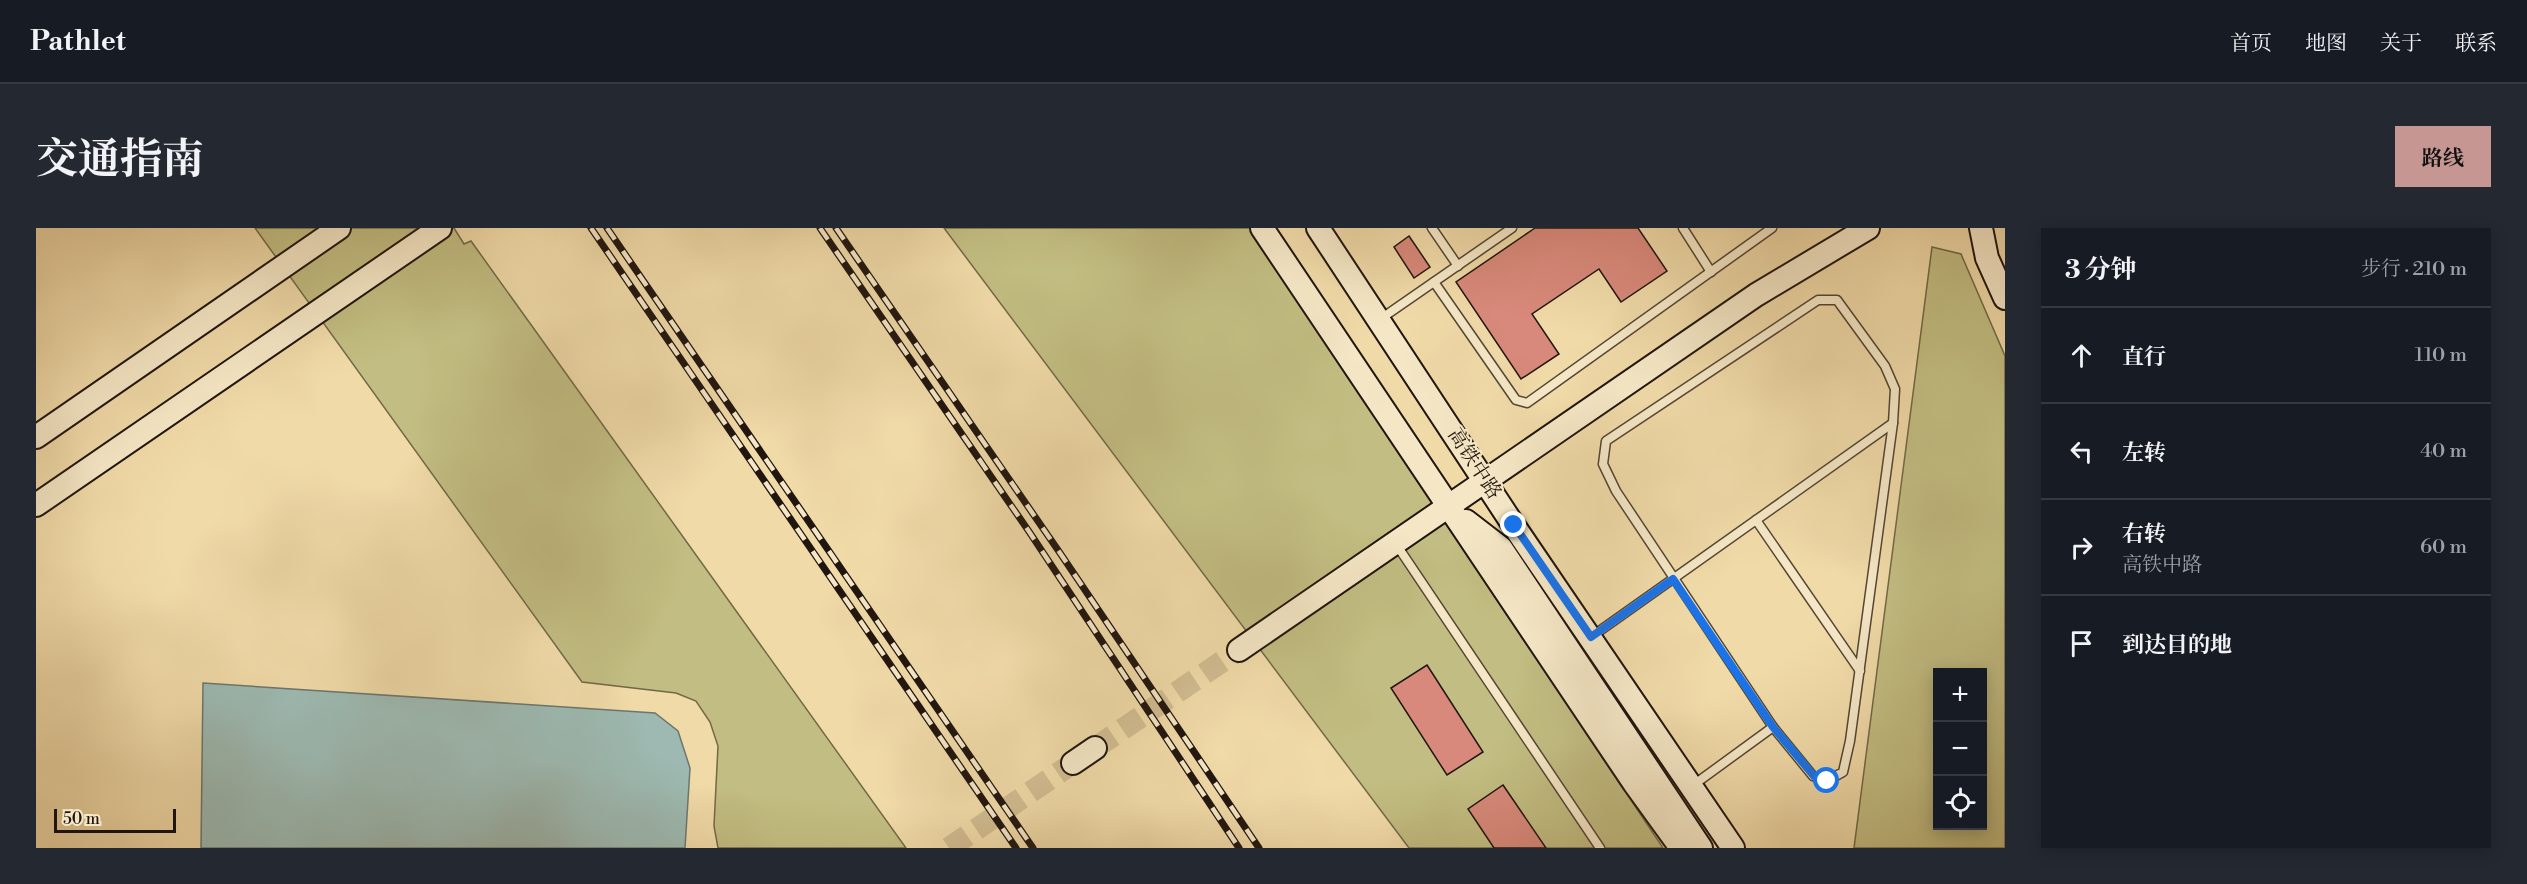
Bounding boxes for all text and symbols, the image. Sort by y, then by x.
text: Pathlet [30,24,126,59]
text: 首页 [2230,31,2272,57]
text: 地图 [2305,31,2347,57]
text: 关于 [2380,31,2422,57]
text: 联系 [2455,31,2497,57]
button: 路线 [2395,126,2491,187]
text: 交通指南 [36,134,204,187]
text: 3 分钟 [2065,254,2137,286]
text: 步行 · 210 m [2361,257,2467,282]
icon: ahead [2065,339,2098,372]
text: 110 m [2415,343,2467,368]
text: 直行 [2122,344,2166,371]
street label: 高铁中路 [1442,424,1506,504]
icon: left [2065,435,2098,468]
text: 40 m [2420,439,2467,464]
text: 左转 [2122,440,2166,467]
route end [1500,511,1526,537]
text: 右转 [2122,521,2166,548]
icon: right [2065,531,2098,564]
text: 60 m [2420,535,2467,560]
text: 高铁中路 [2122,553,2202,578]
icon: arrive [2065,627,2098,660]
text: 到达目的地 [2122,632,2232,659]
map controls [1933,668,1987,830]
button: + [1933,668,1987,722]
button: − [1933,722,1987,776]
route start [1813,767,1839,793]
button: locate [1933,776,1987,830]
scale bar [54,806,176,834]
text: 50 m [63,809,100,829]

